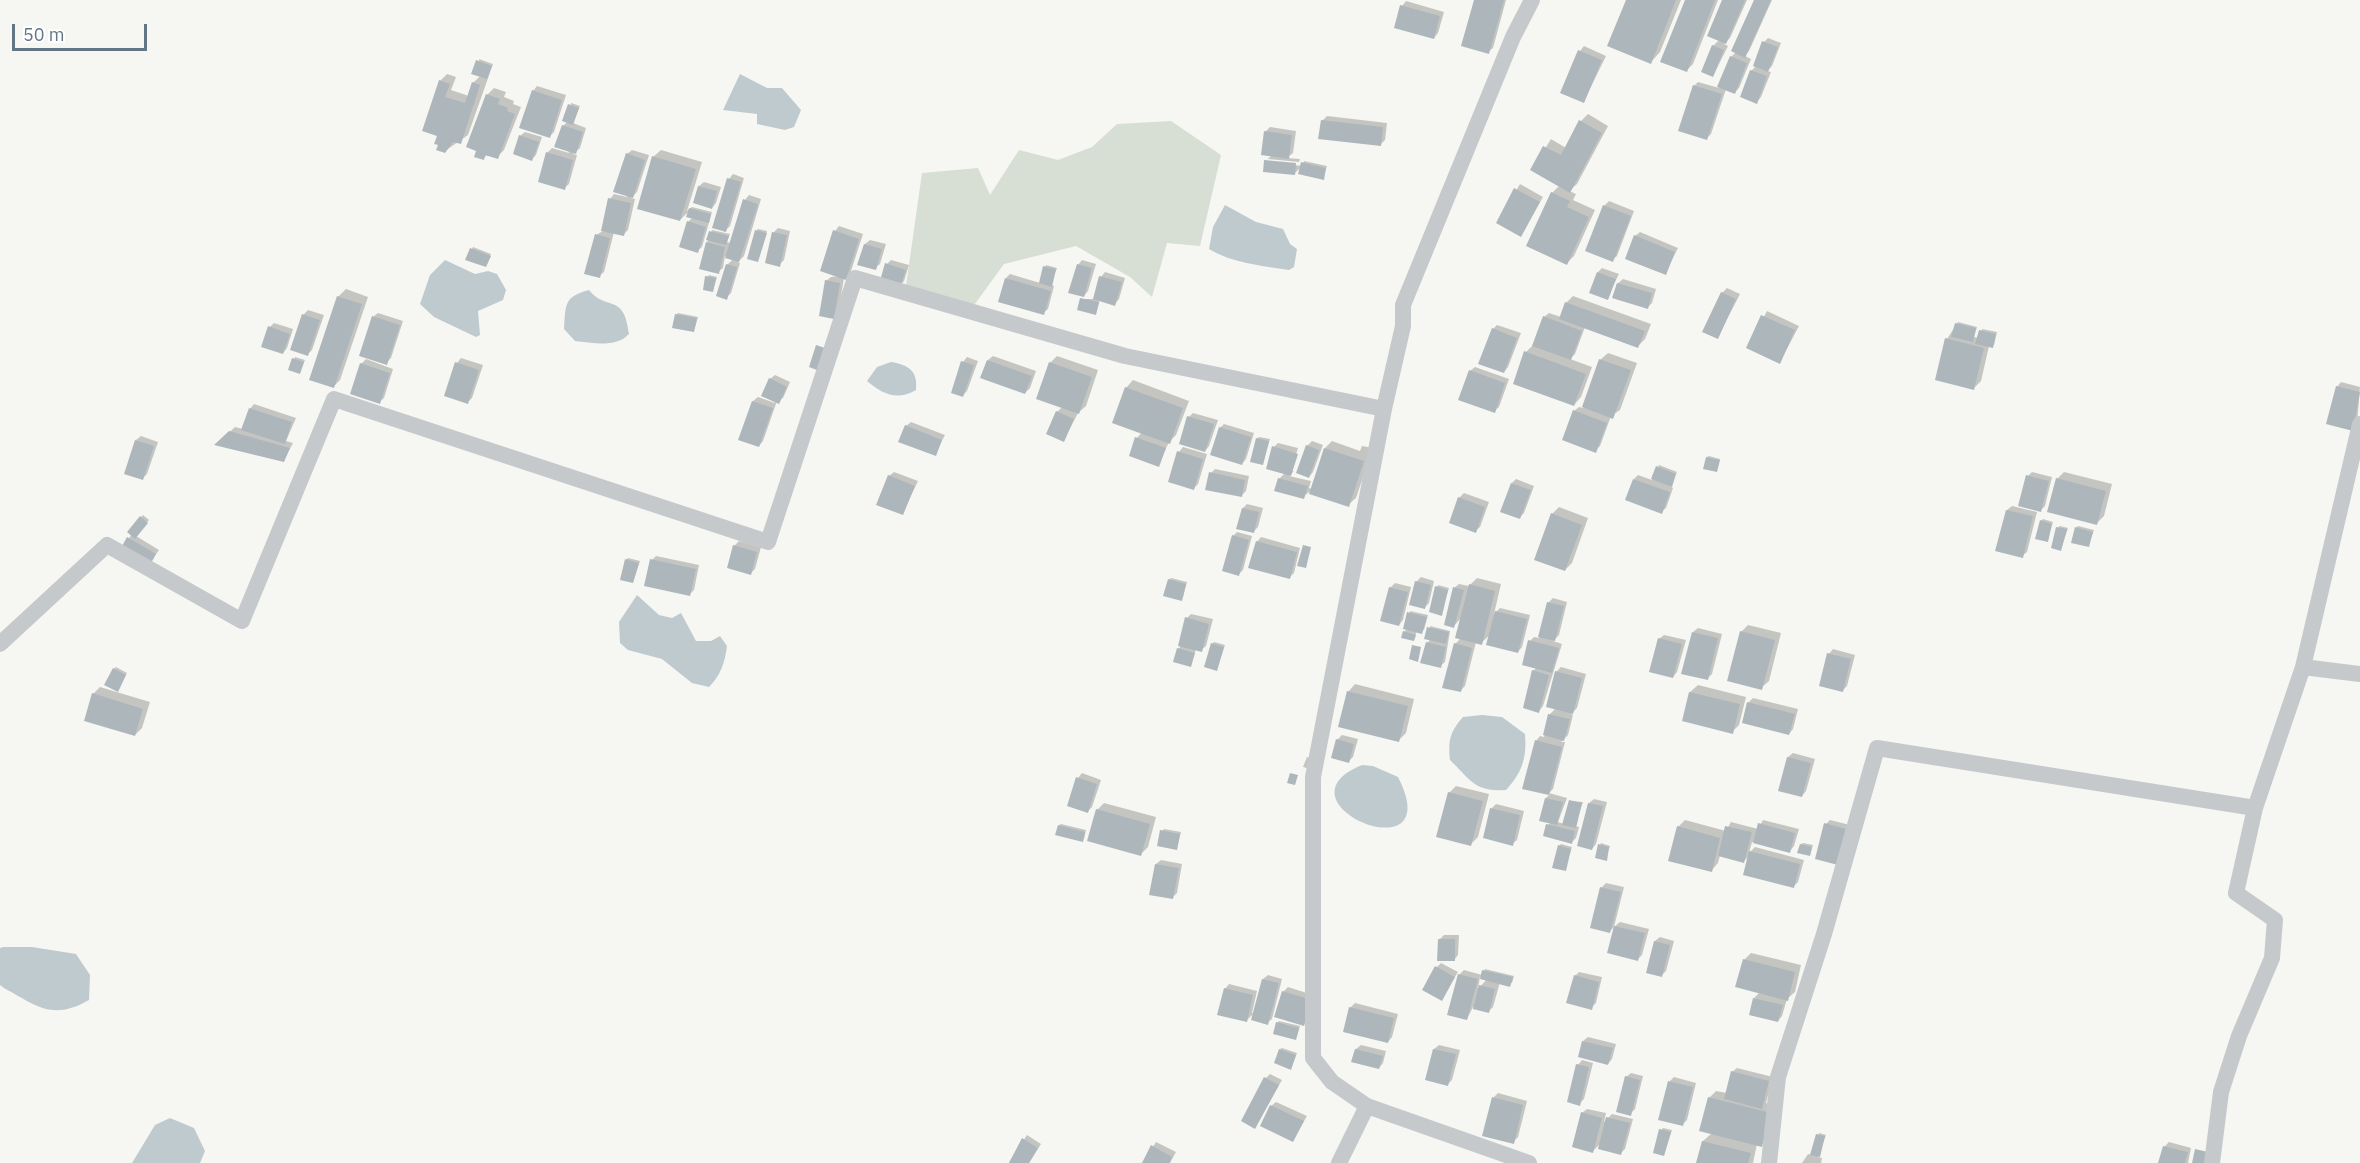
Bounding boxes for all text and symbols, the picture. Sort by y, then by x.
scale bar [15,12,150,50]
text: 50 m [23,23,65,46]

